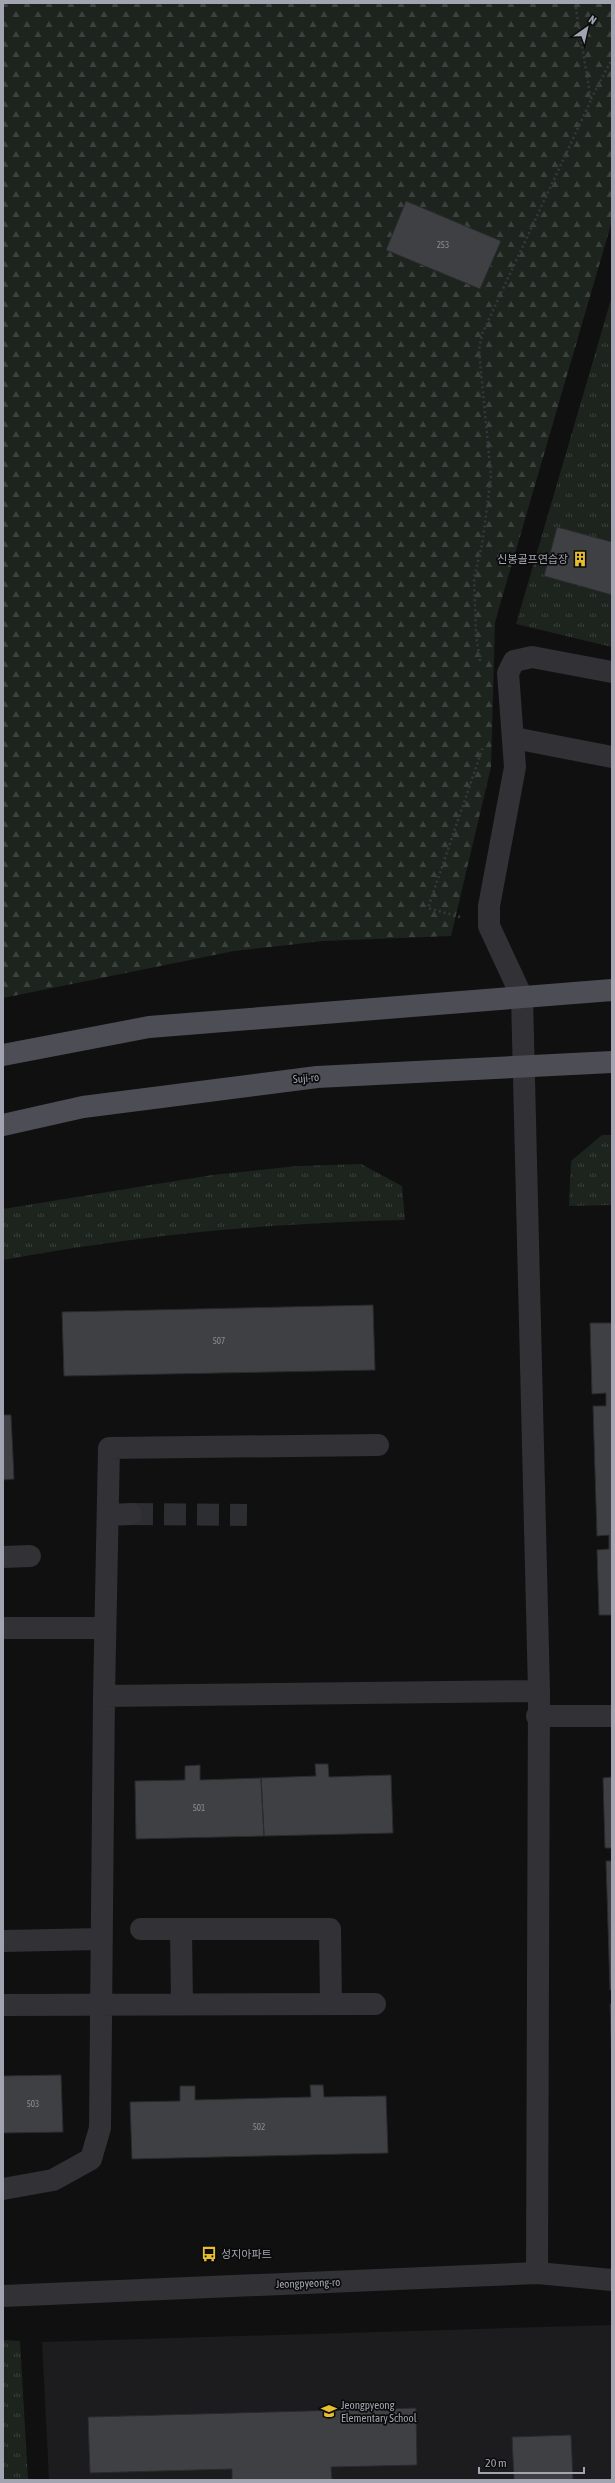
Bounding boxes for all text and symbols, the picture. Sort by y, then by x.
north arrow [567,8,607,48]
text: N [587,13,599,27]
house number: 253 [437,240,449,250]
building icon: 신봉골프연습장 [571,550,589,568]
place label: 신봉골프연습장 [497,553,568,565]
street label: Suji-ro [292,1071,320,1085]
house number: 507 [213,1336,225,1346]
house number: 501 [193,1803,205,1813]
house number: 503 [27,2099,39,2109]
house number: 502 [253,2122,265,2132]
bus stop icon: 성지아파트 [200,2245,218,2263]
place label: 성지아파트 [221,2248,272,2260]
street label: Jeongpyeong-ro [276,2276,340,2290]
place label: Jeongpyeong Elementary School [341,2399,417,2424]
school or university icon: Jeongpyeong Elementary School [320,2402,338,2420]
scale bar [479,2449,584,2475]
text: 20 m [485,2456,507,2470]

